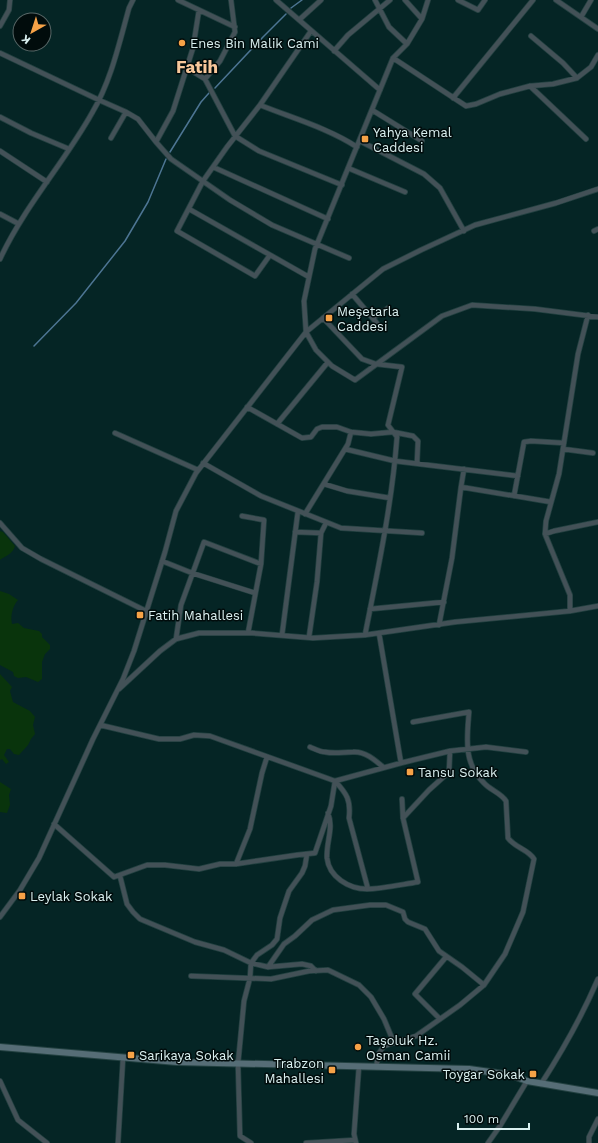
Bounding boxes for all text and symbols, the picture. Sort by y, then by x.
north arrow [12,12,52,52]
text: K [19,32,33,47]
place label: Enes Bin Malik Cami [190,36,319,51]
marker: Enes Bin Malik Cami [177,38,187,48]
district label: Fatih [176,57,218,77]
place label: Yahya Kemal Caddesi [373,125,452,155]
marker: Yahya Kemal Caddesi [360,134,370,144]
place label: Meşetarla Caddesi [337,304,400,334]
marker: Meşetarla Caddesi [324,313,334,323]
place label: Fatih Mahallesi [148,608,243,623]
marker: Fatih Mahallesi [135,610,145,620]
place label: Tansu Sokak [418,765,498,780]
marker: Tansu Sokak [405,767,415,777]
place label: Leylak Sokak [30,889,113,904]
marker: Leylak Sokak [17,891,27,901]
place label: Taşoluk Hz. Osman Camii [366,1033,450,1063]
marker: Taşoluk Hz. Osman Camii [353,1042,363,1052]
place label: Sarikaya Sokak [139,1048,234,1063]
marker: Sarikaya Sokak [126,1050,136,1060]
place label: Trabzon Mahallesi [264,1056,324,1086]
marker: Trabzon Mahallesi [327,1065,337,1075]
place label: Toygar Sokak [442,1067,526,1082]
marker: Toygar Sokak [528,1069,538,1079]
scale bar [458,1105,529,1131]
text: 100 m [464,1112,499,1126]

